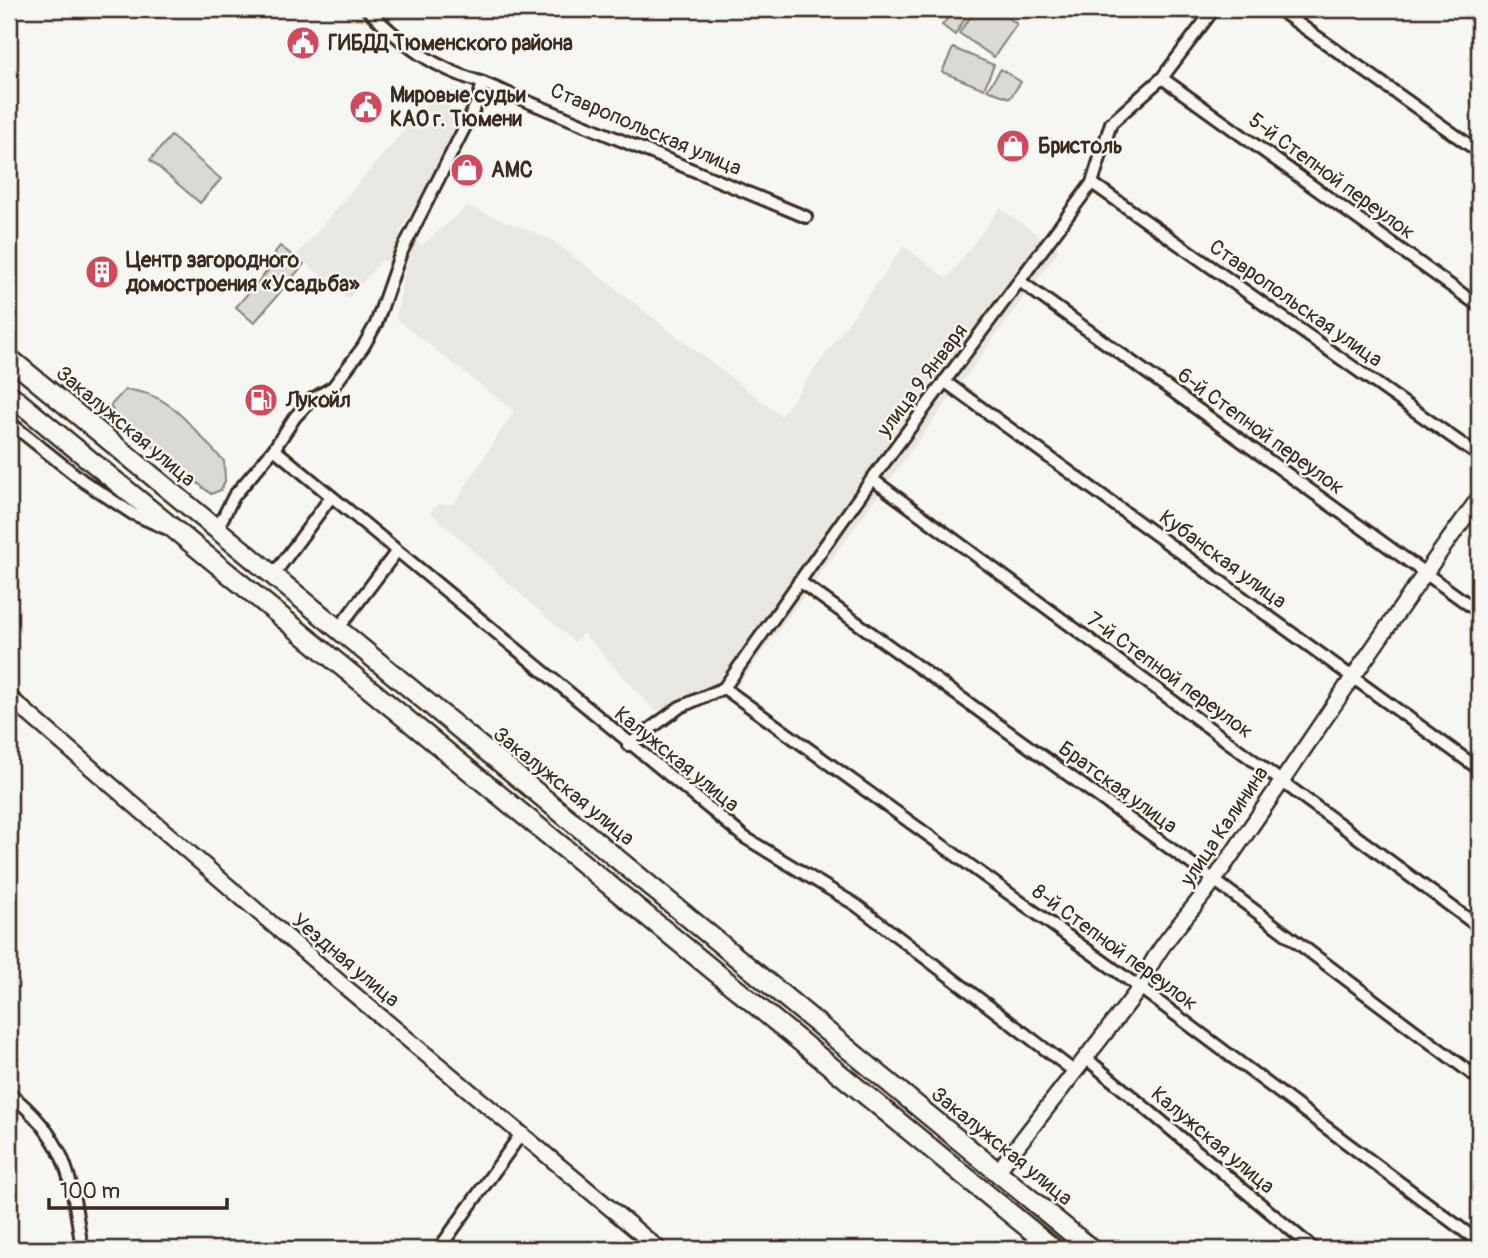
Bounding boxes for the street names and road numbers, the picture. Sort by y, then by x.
street label: Ставропольская улица [546,77,746,182]
street label: 5-й Степной переулок [1243,107,1420,246]
street label: Ставропольская улица [1204,233,1388,373]
street label: улица 9 Января [870,318,974,443]
street label: Закалужская улица [50,360,201,493]
street label: 6-й Степной переулок [1172,362,1350,501]
street label: Кубанская улица [1154,504,1292,615]
street label: 7-й Степной переулок [1081,606,1258,745]
street label: Калужская улица [609,701,745,818]
street label: Закалужская улица [487,721,640,852]
street label: Братская улица [1053,735,1183,840]
street label: улица Калинина [1174,761,1275,892]
street label: 8-й Степной переулок [1026,878,1203,1017]
street label: Уездная улица [286,907,405,1013]
street label: Закалужская улица [925,1081,1078,1212]
street label: Калужская улица [1145,1081,1280,1200]

